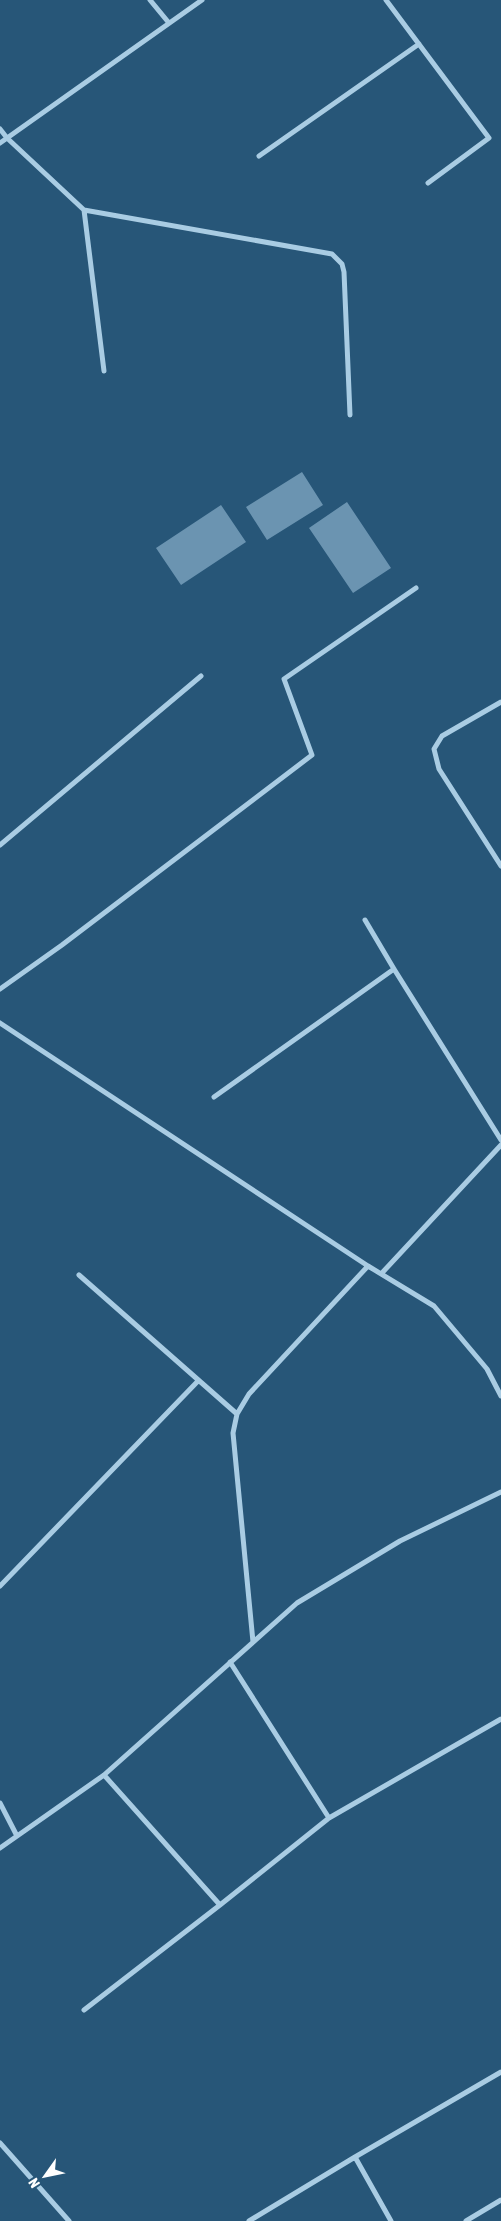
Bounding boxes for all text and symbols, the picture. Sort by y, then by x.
north arrow [20,2151,70,2201]
text: N [25,2175,43,2191]

